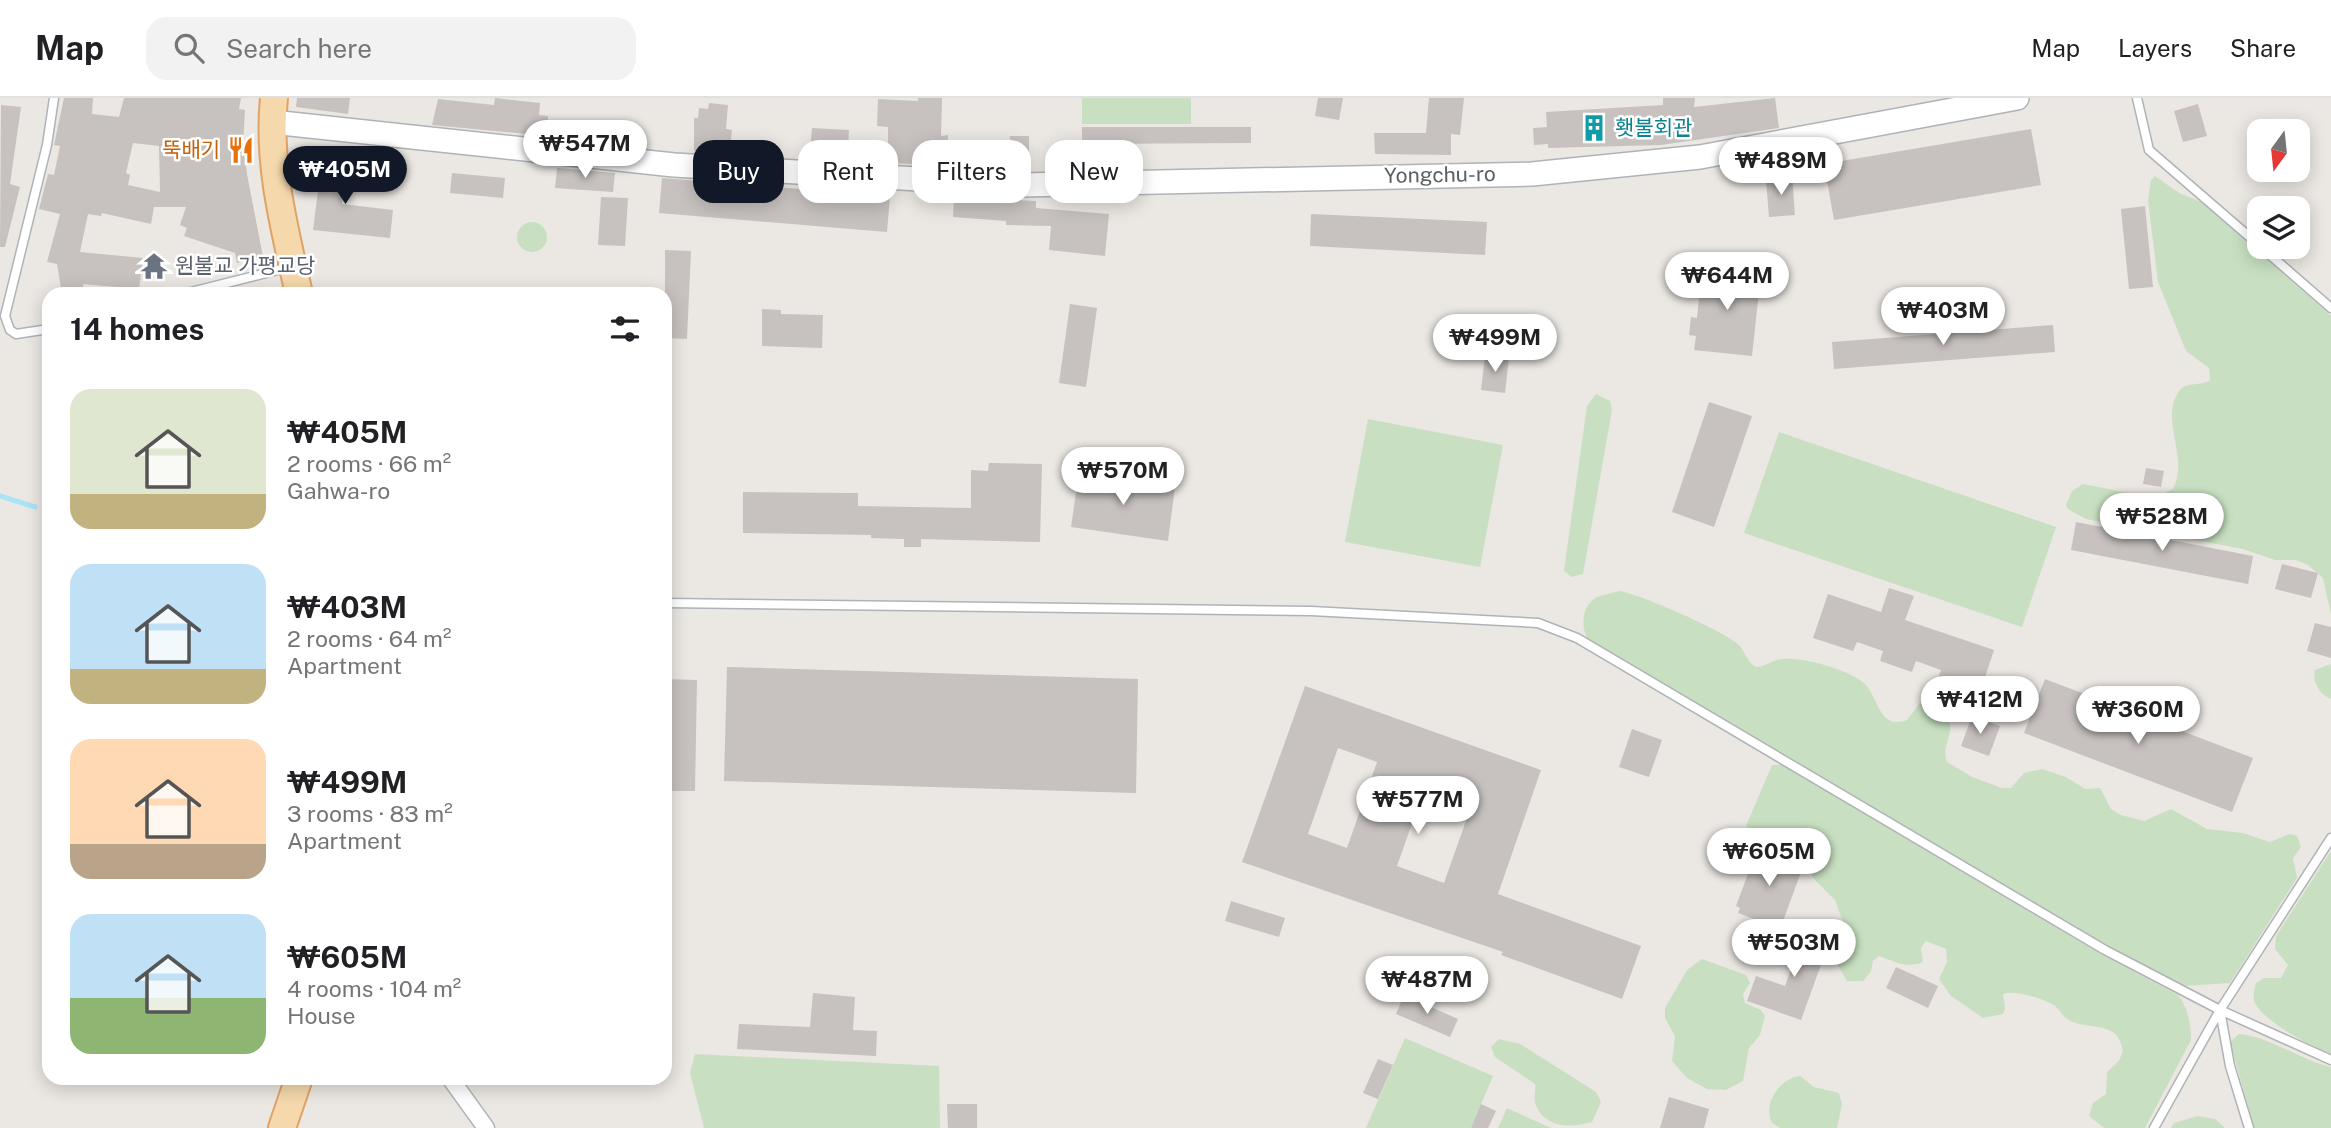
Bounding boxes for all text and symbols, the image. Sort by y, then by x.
search box [146,17,636,80]
text: Map [35,29,104,67]
icon: search [170,29,208,67]
text: Search here [226,33,372,64]
text: Map [2031,34,2080,62]
text: Layers [2118,34,2192,62]
text: Share [2230,34,2296,62]
building icon: 횃불회관 [1579,113,1609,143]
place label: 횃불회관 [1615,115,1692,140]
north arrow [2247,119,2310,182]
map controls [2247,119,2310,259]
pin: ₩547M [536,120,634,180]
text: ₩547M [539,129,631,156]
restaurant icon: 뚝배기 [226,135,256,165]
place label: 뚝배기 [162,137,220,162]
pin: ₩489M [1732,138,1830,197]
chip: Buy [693,140,784,203]
chip: Rent [798,140,898,203]
chip: Filters [912,140,1031,203]
chip: New [1045,140,1143,203]
pin: ₩405M [296,146,394,206]
text: ₩489M [1735,146,1827,173]
text: ₩405M [299,155,391,182]
street label: Yongchu-ro [1384,161,1496,188]
button: layers [2247,196,2310,259]
temple icon: 원불교 가평교당 [139,251,169,281]
pin: ₩644M [1678,252,1776,312]
place label: 원불교 가평교당 [175,253,315,278]
text: ₩644M [1681,261,1773,288]
pin: ₩403M [1894,288,1992,347]
text: ₩403M [1897,296,1989,323]
icon: filters [606,310,644,348]
text: 14 homes [70,311,204,347]
pin: ₩499M [1446,314,1544,374]
text: ₩499M [1449,323,1541,350]
text: ₩405M [287,414,407,450]
icon: home [126,417,210,501]
pin: ₩570M [1074,448,1172,507]
text: 2 rooms · 66 m² [287,450,451,477]
text: ₩570M [1077,456,1169,483]
text: Gahwa-ro [287,477,390,504]
pin: ₩528M [2113,494,2211,553]
text: ₩528M [2116,502,2208,529]
text: ₩403M [287,589,407,625]
icon: home [126,592,210,676]
text: 2 rooms · 64 m² [287,625,451,652]
text: Apartment [287,652,402,679]
pin: ₩412M [1931,676,2029,736]
text: ₩412M [1937,685,2023,712]
pin: ₩360M [2089,686,2187,746]
text: ₩360M [2092,695,2184,722]
text: ₩499M [287,764,407,800]
icon: home [126,767,210,851]
pin: ₩577M [1369,776,1467,836]
text: ₩577M [1372,785,1464,812]
text: 3 rooms · 83 m² [287,800,453,827]
text: Apartment [287,827,402,854]
pin: ₩605M [1720,828,1818,888]
text: ₩605M [1723,837,1815,864]
pin: ₩503M [1745,920,1843,979]
text: ₩503M [1748,928,1840,955]
text: ₩605M [287,939,407,975]
icon: home [126,942,210,1026]
pin: ₩487M [1378,956,1476,1016]
text: ₩487M [1381,965,1473,992]
text: 4 rooms · 104 m² [287,975,461,1002]
text: House [287,1002,355,1029]

